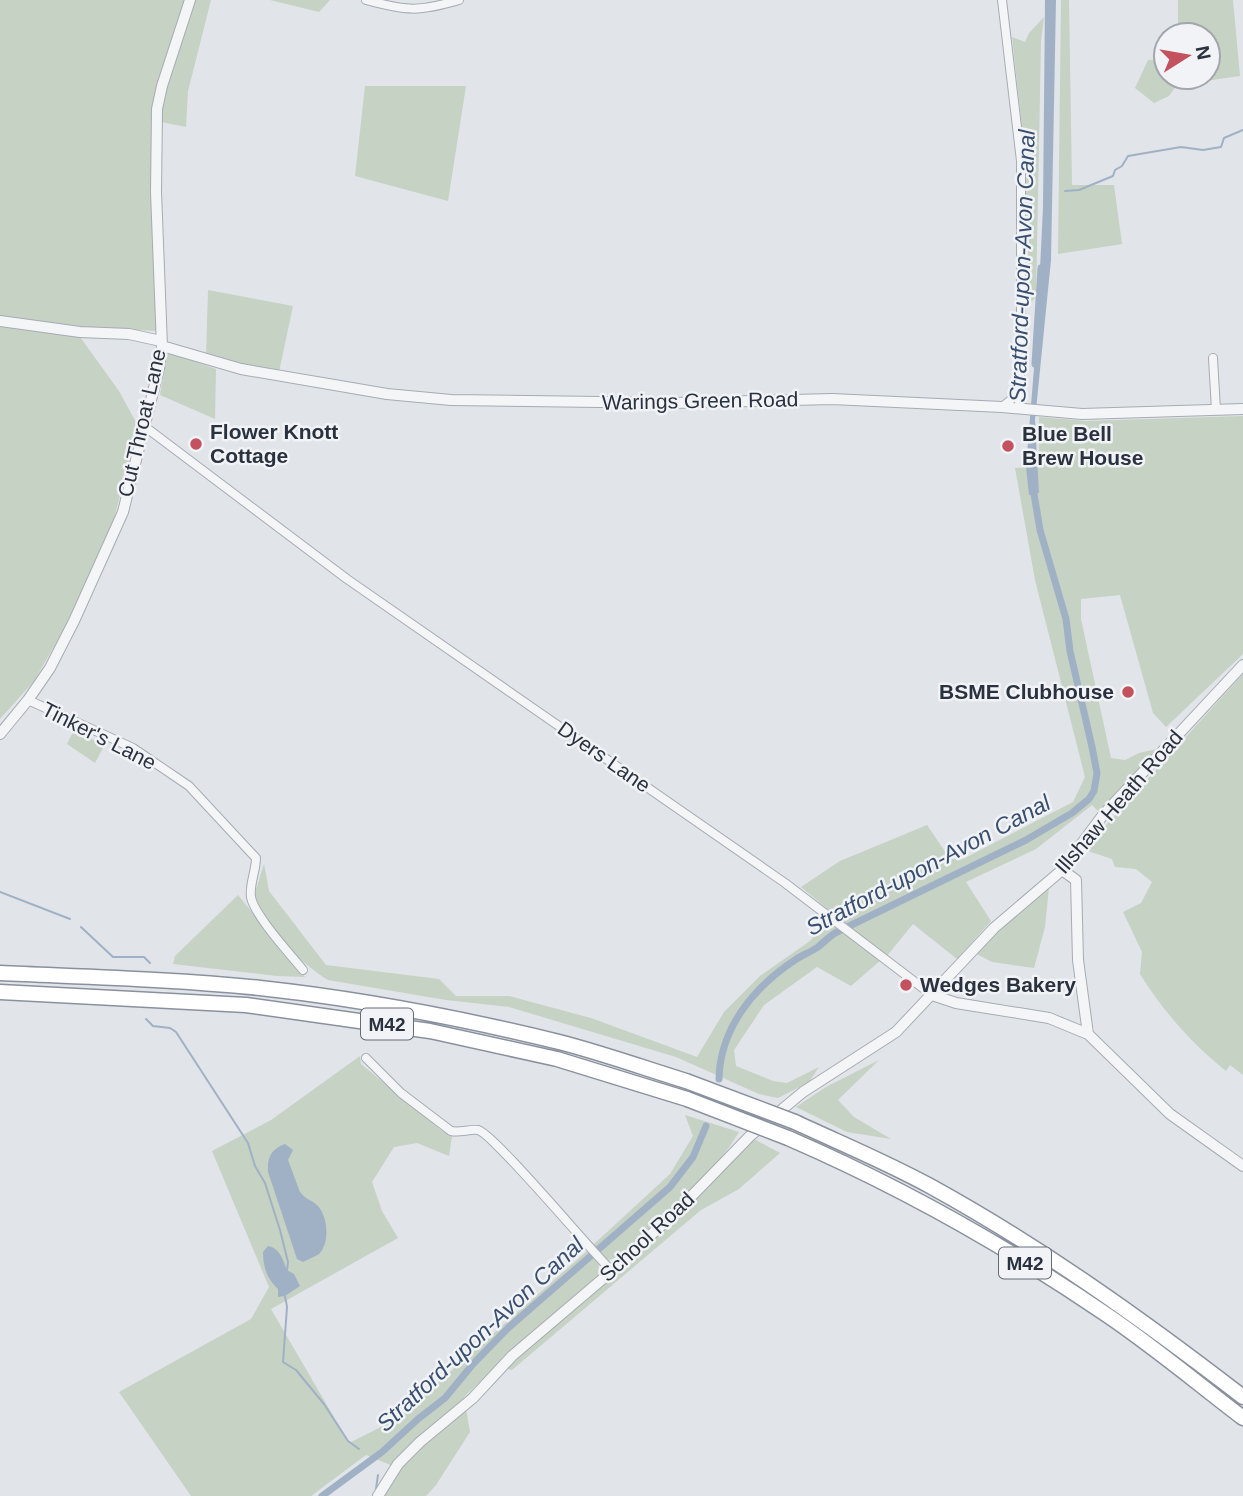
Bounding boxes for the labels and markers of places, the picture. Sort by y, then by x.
place label: Flower Knott Cottage [210,420,338,467]
place label: Blue Bell Brew House [1022,422,1143,469]
marker: Flower Knott Cottage [188,436,204,452]
marker: Blue Bell Brew House [1000,438,1016,454]
place label: BSME Clubhouse [939,680,1114,703]
marker: BSME Clubhouse [1120,684,1136,700]
place label: Wedges Bakery [920,973,1076,996]
marker: Wedges Bakery [898,977,914,993]

